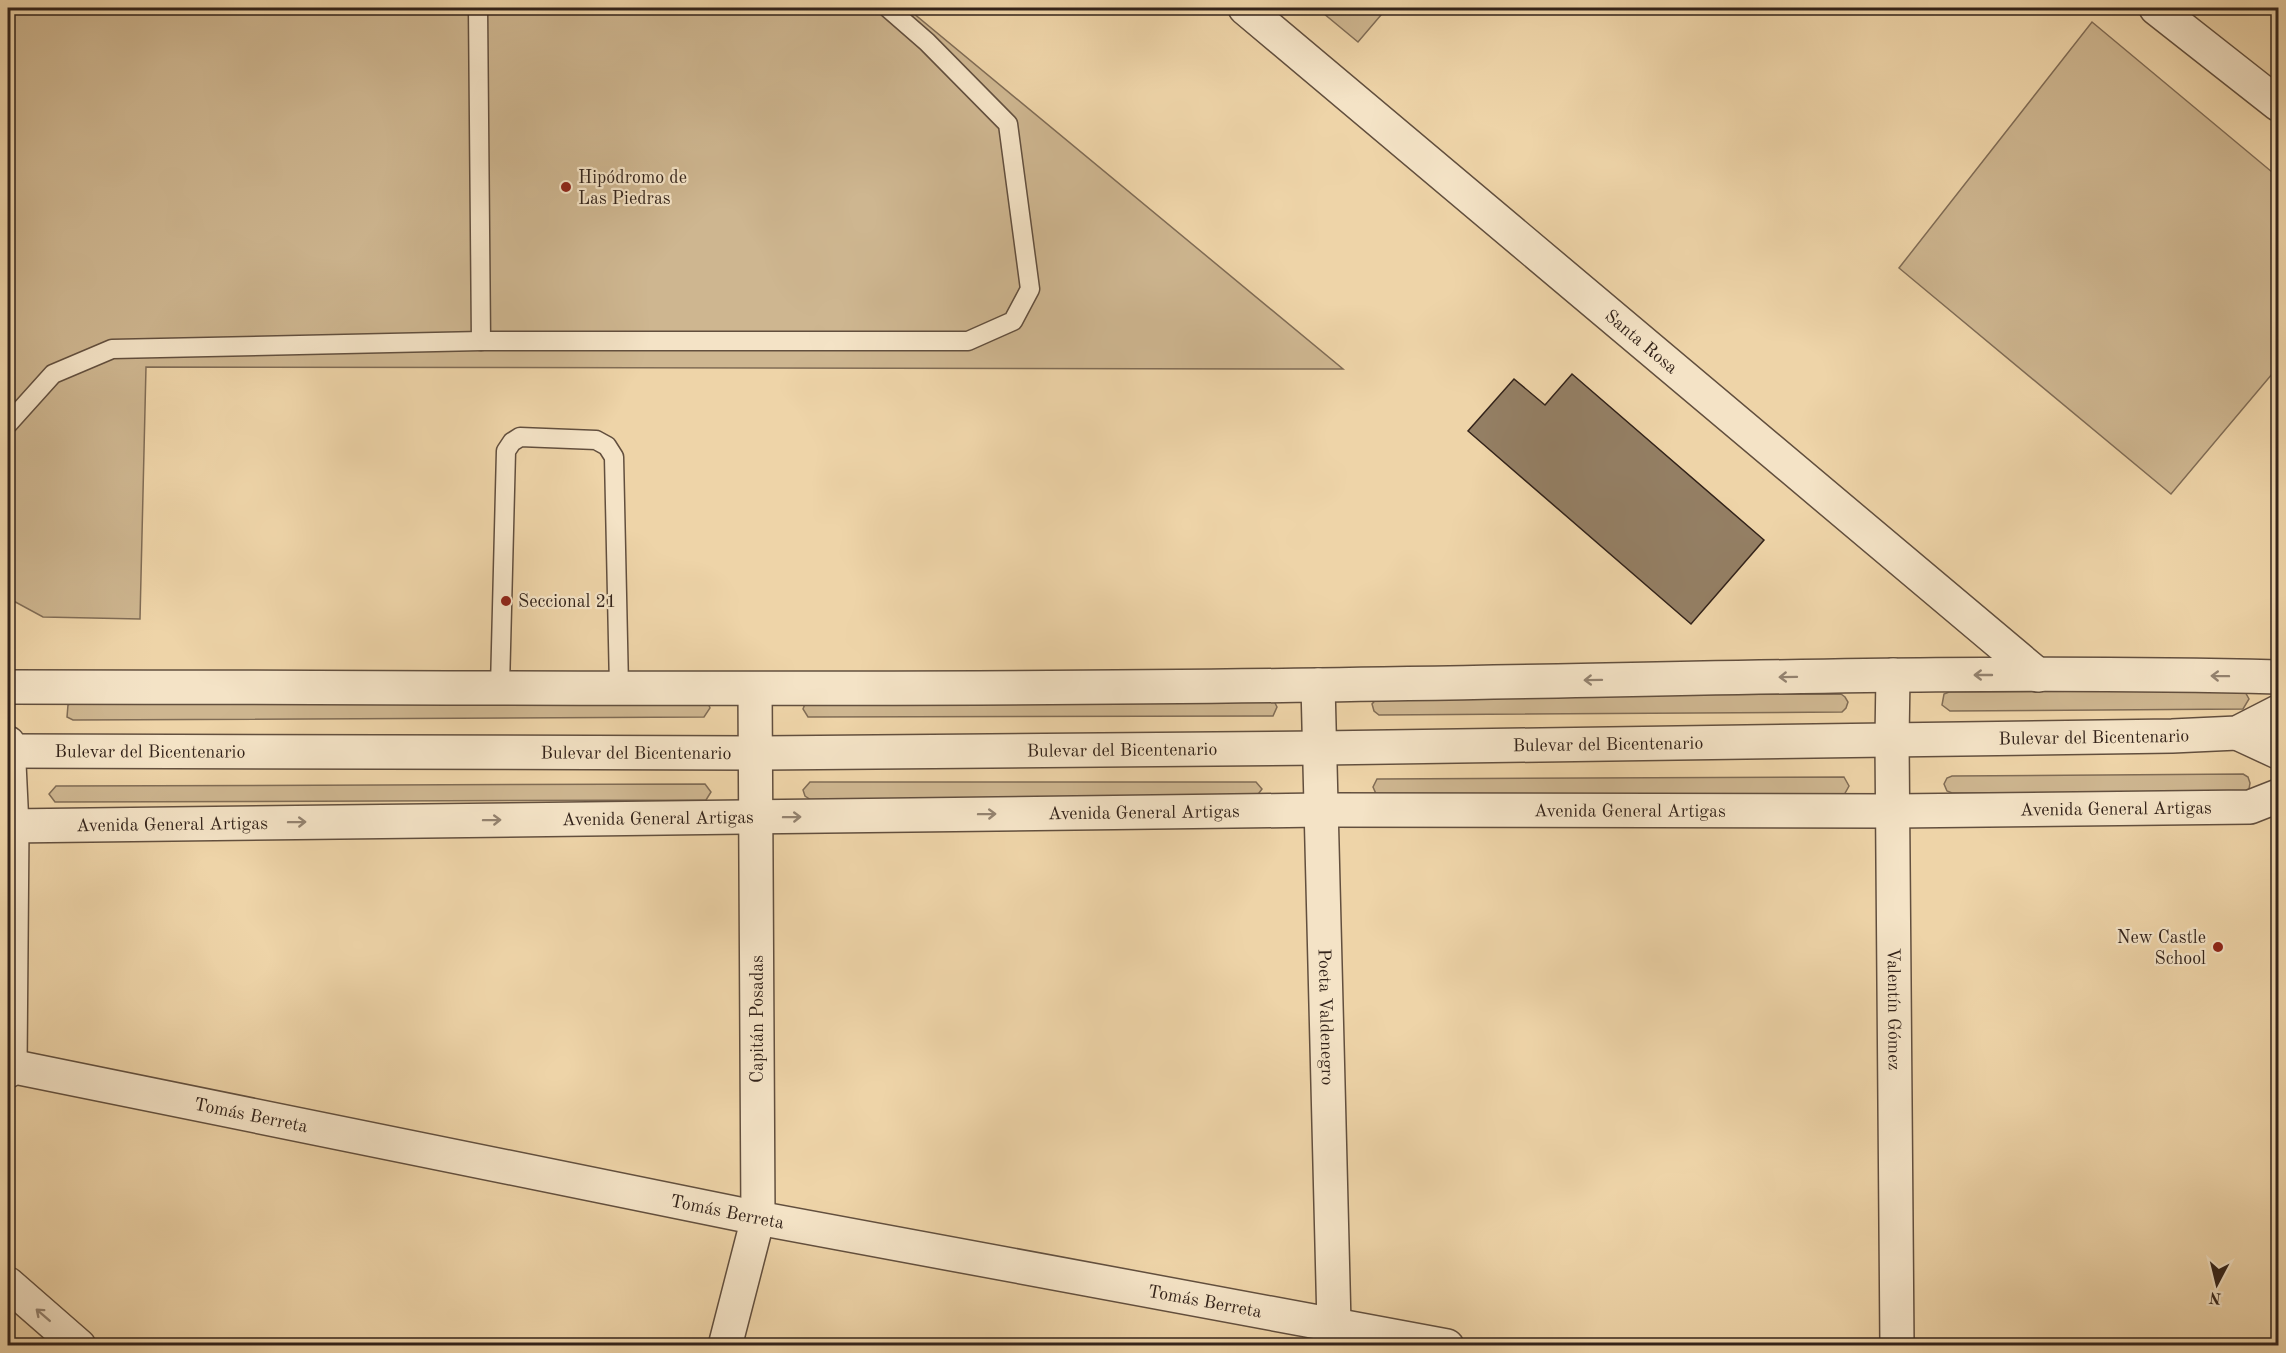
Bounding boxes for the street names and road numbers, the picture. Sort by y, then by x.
street label: Santa Rosa [1601,307,1681,378]
street label: Bulevar del Bicentenario [1998,727,2190,748]
street label: Bulevar del Bicentenario [1512,735,1704,755]
street label: Bulevar del Bicentenario [1027,741,1217,761]
street label: Bulevar del Bicentenario [55,743,245,762]
street label: Bulevar del Bicentenario [541,744,731,763]
street label: Avenida General Artigas [2020,799,2212,820]
street label: Avenida General Artigas [1534,802,1726,821]
street label: Avenida General Artigas [1048,803,1240,823]
street label: Avenida General Artigas [562,809,754,829]
street label: Avenida General Artigas [76,815,268,835]
street label: Poeta Valdenegro [1315,948,1336,1086]
street label: Valentín Gómez [1884,948,1903,1070]
street label: Capitán Posadas [749,955,767,1083]
street label: Tomás Berreta [192,1096,309,1136]
street label: Tomás Berreta [669,1192,786,1233]
street label: Tomás Berreta [1146,1283,1263,1321]

